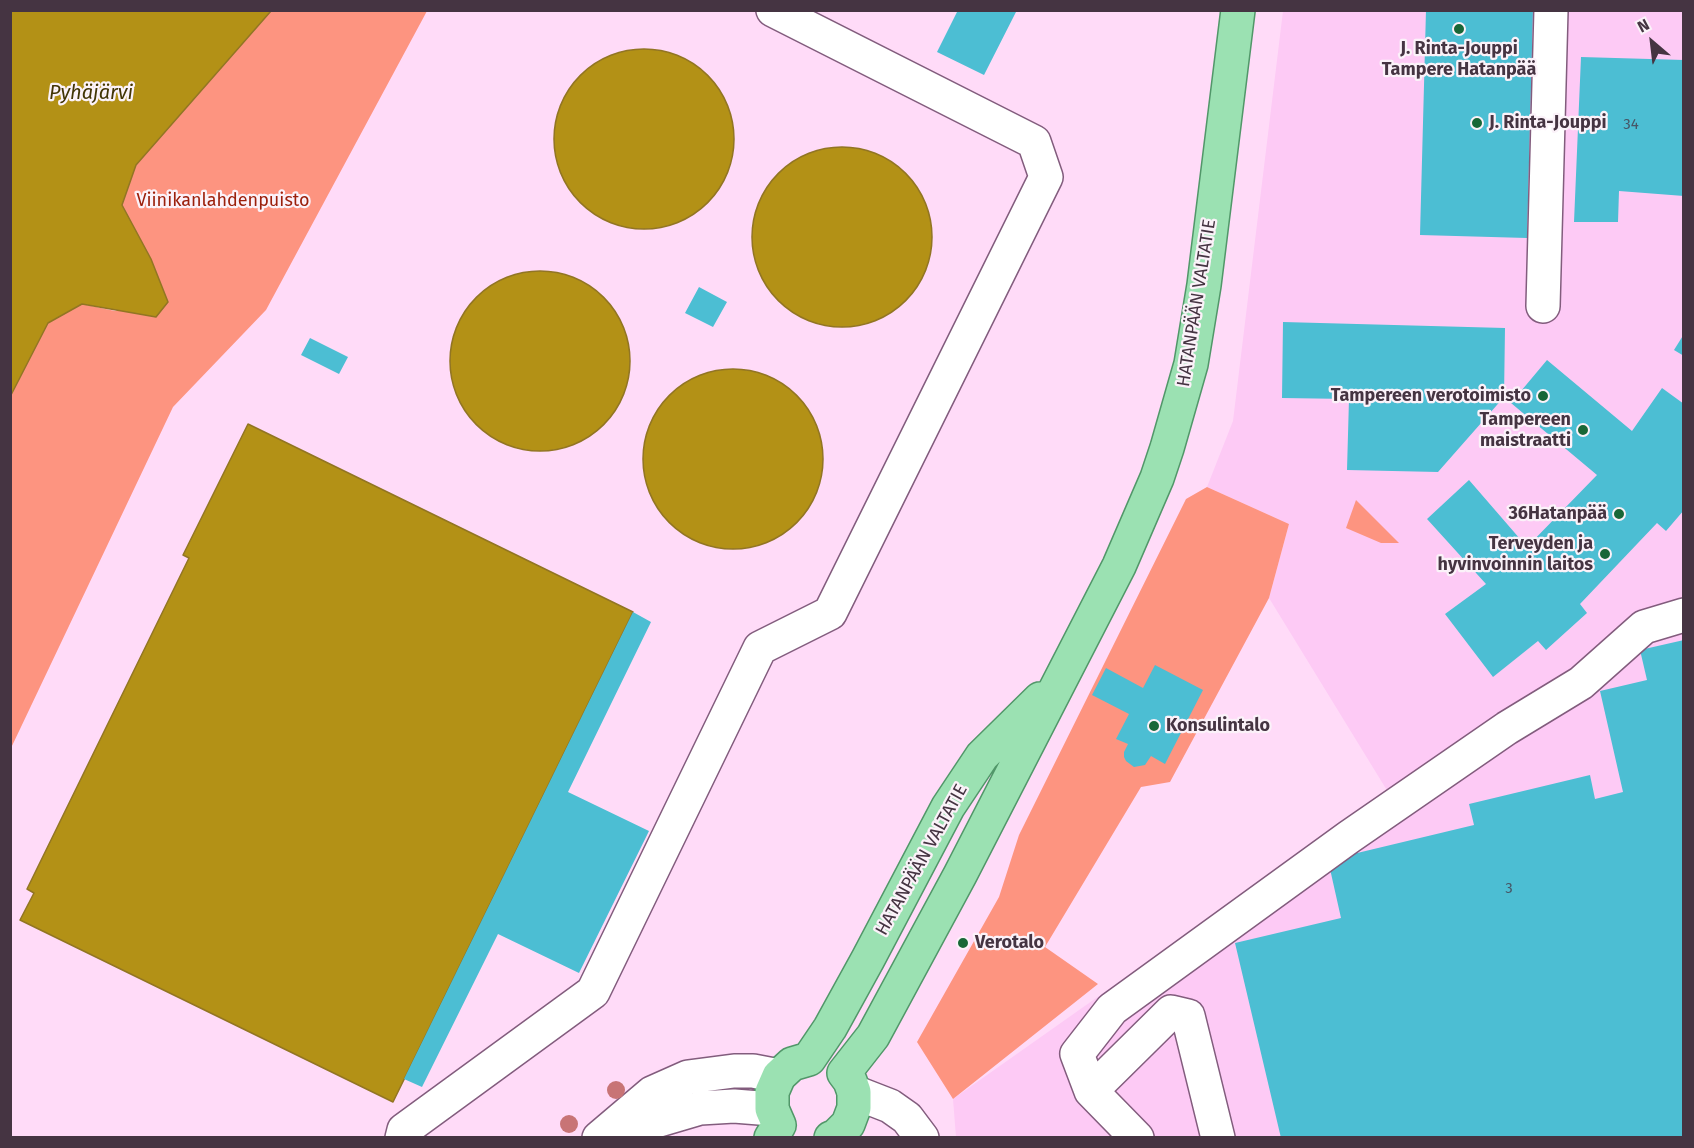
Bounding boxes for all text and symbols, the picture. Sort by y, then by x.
north arrow [1622,12,1682,72]
text: N [1634,15,1652,37]
marker: J. Rinta-Jouppi Tampere Hatanpää [1452,22,1466,36]
place label: J. Rinta-Jouppi Tampere Hatanpää [1382,38,1536,80]
water label: Pyhäjärvi [49,81,133,105]
place label: J. Rinta-Jouppi [1489,112,1607,134]
marker: J. Rinta-Jouppi [1470,116,1484,130]
house number: 34 [1623,116,1639,134]
park label: Viinikanlahdenpuisto [136,190,310,212]
street label: HATANPÄÄN VALTATIE [1173,218,1221,388]
place label: Tampereen verotoimisto [1331,385,1531,407]
marker: Tampereen verotoimisto [1536,389,1550,403]
place label: Tampereen maistraatti [1479,409,1571,452]
marker: Tampereen maistraatti [1576,423,1590,437]
place label: 36Hatanpää [1508,503,1607,525]
marker: 36Hatanpää [1612,507,1626,521]
place label: Terveyden ja hyvinvoinnin laitos [1438,533,1593,576]
marker: Terveyden ja hyvinvoinnin laitos [1598,547,1612,561]
place label: Konsulintalo [1166,715,1270,737]
marker: Konsulintalo [1147,719,1161,733]
street label: HATANPÄÄN VALTATIE [872,781,972,939]
house number: 3 [1505,880,1513,898]
place label: Verotalo [975,932,1044,954]
marker: Verotalo [956,936,970,950]

